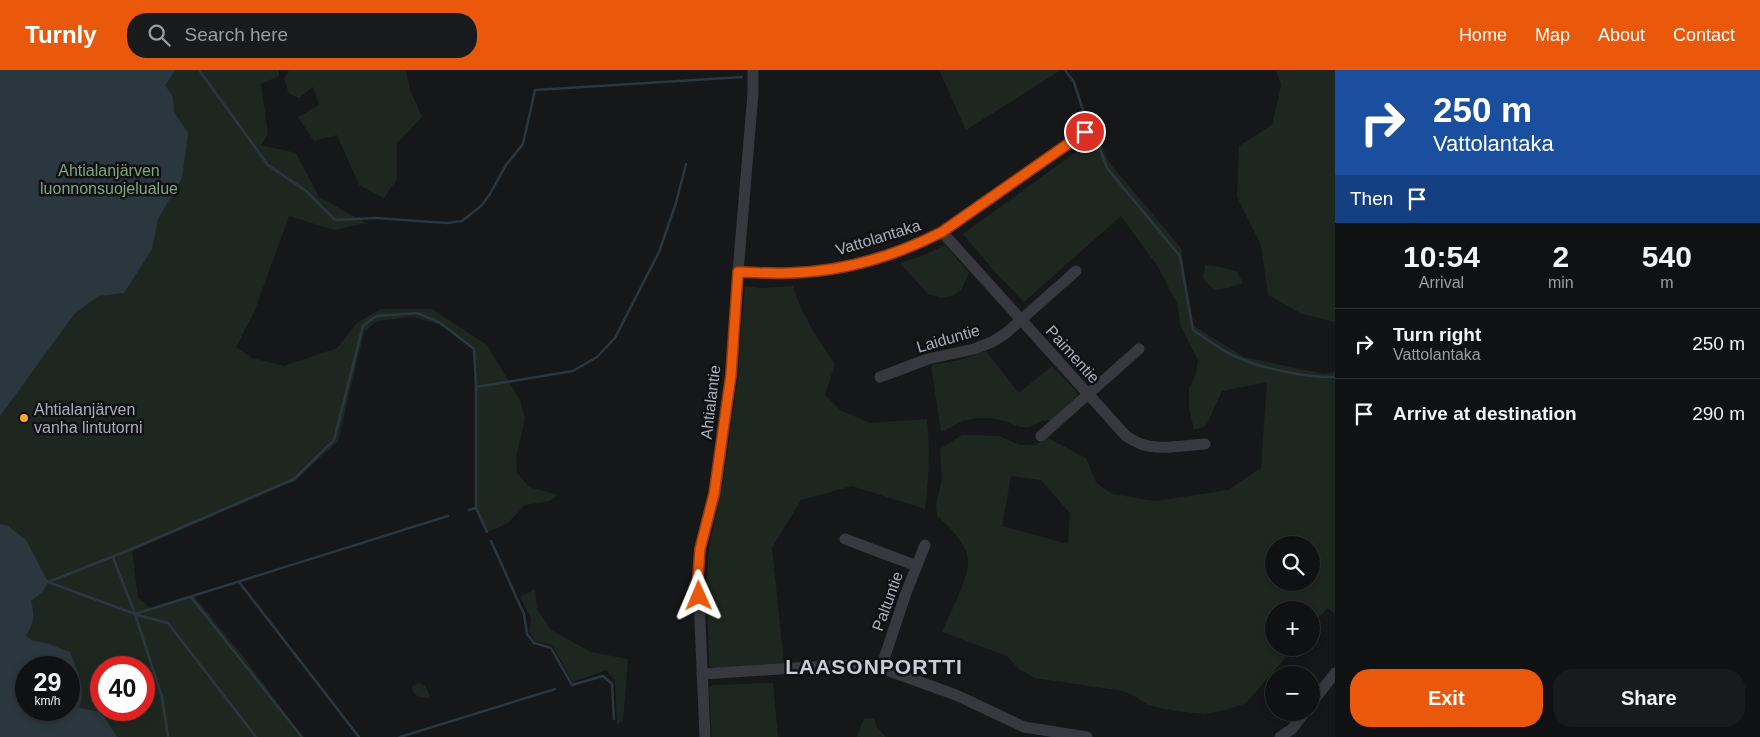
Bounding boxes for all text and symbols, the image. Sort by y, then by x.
search box [127,13,477,58]
text: Turnly [25,21,97,48]
icon: search [145,21,173,49]
text: Search here [185,24,288,45]
text: Home [1459,25,1507,45]
text: Map [1535,25,1570,45]
text: About [1598,25,1645,45]
text: Contact [1673,25,1735,45]
icon: right [1350,90,1415,155]
text: 250 m [1433,90,1532,129]
pin [1064,111,1106,153]
icon: arrive [1071,118,1099,146]
text: Vattolantaka [1433,131,1554,156]
park label: Ahtialanjärven luonnonsuojelualue [40,162,178,197]
icon: arrive [1403,185,1431,213]
text: Then [1350,188,1393,209]
street label: Vattolantaka [834,216,923,258]
text: 10:54 [1403,240,1480,273]
text: 2 [1552,240,1569,273]
text: 540 [1642,240,1692,273]
text: Arrival [1419,274,1464,291]
text: min [1548,274,1574,291]
text: m [1660,274,1673,291]
street label: Laiduntie [915,321,982,356]
street label: Paimentie [1043,322,1103,387]
text: Turn right [1393,324,1481,345]
icon: right [1350,330,1378,358]
text: 250 m [1692,333,1745,354]
text: Vattolantaka [1393,346,1481,363]
street label: Ahtialantie [698,364,723,440]
icon: arrive [1350,400,1378,428]
place label: Ahtialanjärven vanha lintutorni [34,401,143,436]
text: Arrive at destination [1393,403,1577,424]
text: 290 m [1692,403,1745,424]
marker: Ahtialanjärven vanha lintutorni [18,412,30,424]
map controls [1265,536,1320,721]
button: search [1265,536,1320,591]
position arrow [672,569,724,621]
street label: Paltuntie [869,569,906,633]
button: + [1265,601,1320,656]
district label: LAASONPORTTI [785,655,963,678]
speed limit sign: 40 [90,656,155,721]
button: − [1265,666,1320,721]
text: 29 [34,668,61,696]
button: Exit [1350,669,1543,727]
button: Share [1553,669,1745,727]
text: km/h [34,694,61,708]

